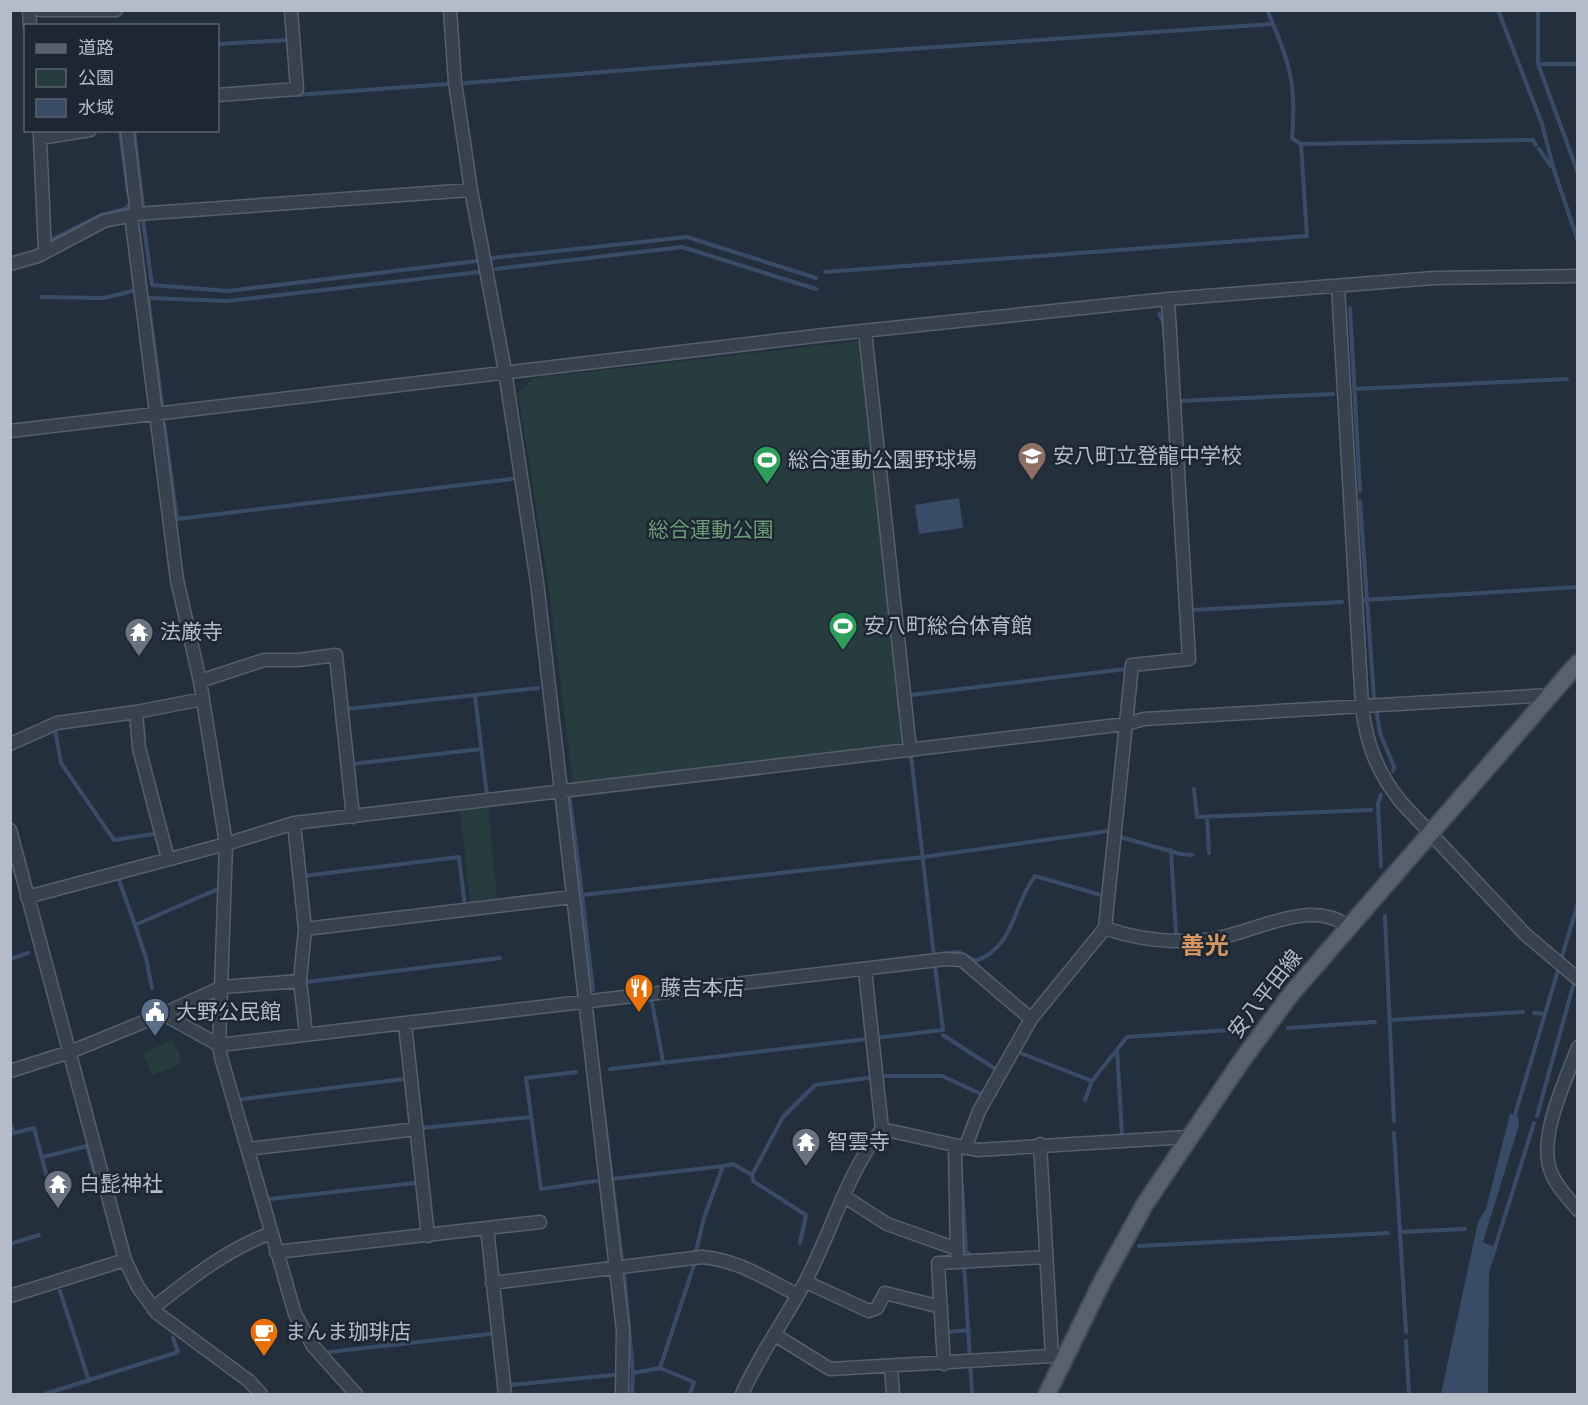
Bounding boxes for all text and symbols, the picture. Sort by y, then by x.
legend [24,24,219,132]
text: 道路 [78,36,114,58]
text: 公園 [78,66,114,88]
text: 水域 [78,96,114,118]
school or university icon: 安八町立登龍中学校 [1016,440,1048,482]
place label: 安八町立登龍中学校 [1053,442,1242,467]
sports icon: 総合運動公園野球場 [751,444,783,486]
place label: 総合運動公園野球場 [788,446,977,471]
park label: 総合運動公園 [648,516,774,541]
sports icon: 安八町総合体育館 [827,610,859,652]
place label: 安八町総合体育館 [864,612,1032,637]
temple icon: 法厳寺 [123,616,155,658]
place label: 法厳寺 [160,618,223,643]
district label: 善光 [1181,930,1229,959]
street label: 安八平田線 [1222,944,1306,1042]
restaurant icon: 藤吉本店 [623,972,655,1014]
place label: 藤吉本店 [660,974,744,999]
public building icon: 大野公民館 [139,996,171,1038]
place label: 大野公民館 [176,998,281,1023]
temple icon: 智雲寺 [790,1126,822,1168]
place label: 智雲寺 [827,1128,890,1153]
temple icon: 白髭神社 [42,1168,74,1210]
place label: 白髭神社 [79,1170,163,1195]
cafe icon: まんま珈琲店 [248,1316,280,1358]
place label: まんま珈琲店 [285,1318,411,1343]

